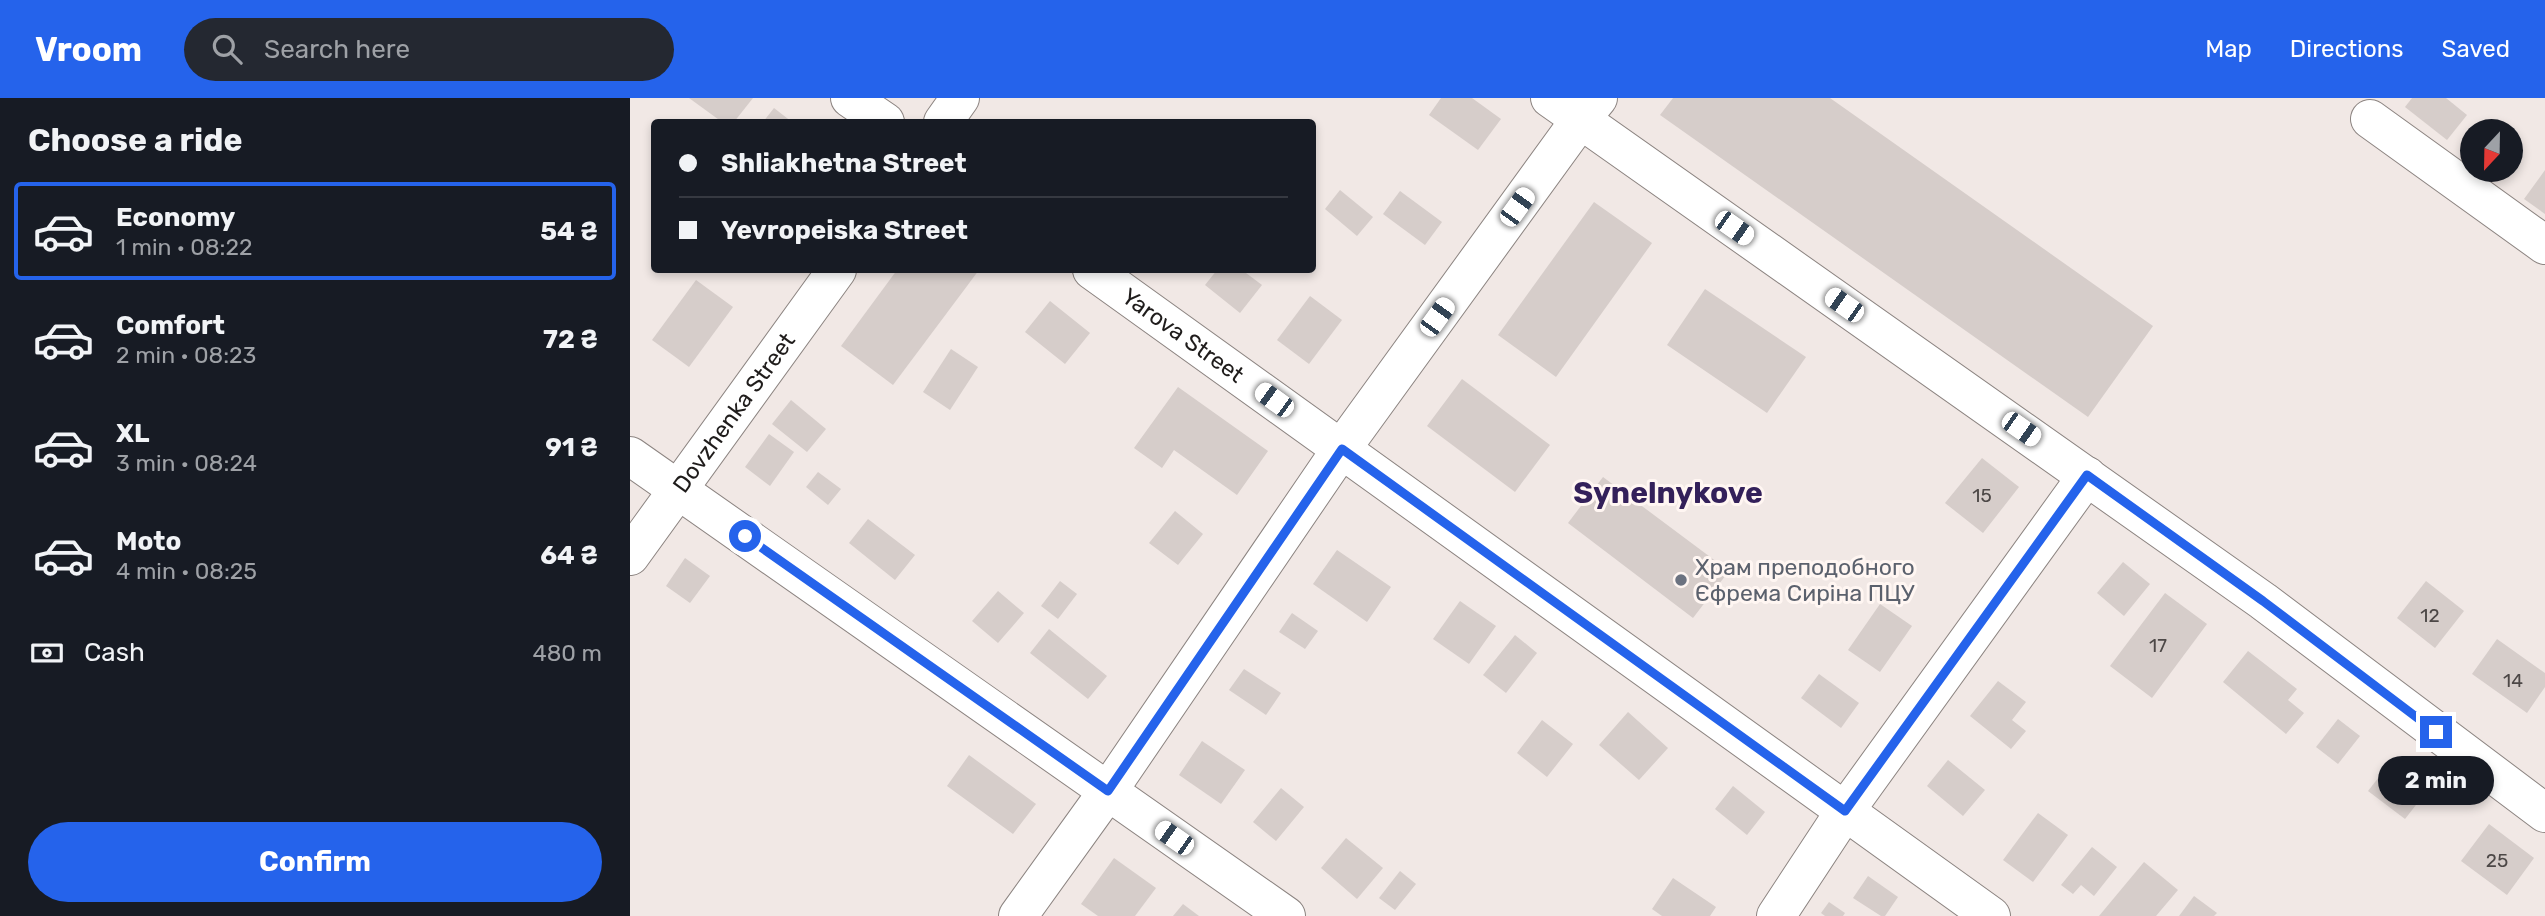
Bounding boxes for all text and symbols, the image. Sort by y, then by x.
search box [184,18,674,81]
text: Vroom [35,30,142,69]
icon: search [208,30,246,68]
text: Search here [264,34,410,65]
text: Map [2205,35,2252,63]
text: Directions [2290,35,2403,63]
text: Saved [2441,35,2510,63]
north arrow [2460,119,2524,182]
map controls [2460,119,2523,182]
text: Choose a ride [28,121,242,159]
text: Shliakhetna Street [721,148,967,179]
car [1497,184,1538,230]
icon: car [32,200,95,263]
text: Economy [116,202,235,233]
car [1711,207,1758,249]
text: Yevropeiska Street [721,215,968,246]
text: 54 ₴ [540,216,598,247]
text: 1 min · 08:22 [116,233,252,261]
street label: Yarova Street [1116,282,1250,389]
car [1821,284,1868,326]
car [1417,294,1458,340]
icon: car [32,308,95,371]
text: Comfort [116,310,225,341]
text: 72 ₴ [543,324,598,355]
street label: Dovzhenka Street [667,327,801,498]
text: 2 min · 08:23 [116,341,256,369]
car [1251,379,1298,421]
car [1998,408,2045,450]
icon: car [32,416,95,479]
text: XL [116,418,149,449]
text: 91 ₴ [545,432,598,463]
text: 3 min · 08:24 [116,449,257,477]
district label: Synelnykove [1573,475,1763,511]
house number: 15 [1972,484,1992,507]
route start [729,520,761,552]
icon: car [32,524,95,587]
text: Moto [116,526,181,557]
text: 64 ₴ [540,540,598,571]
place label: Храм преподобного Єфрема Сиріна ПЦУ [1695,553,1915,607]
text: 4 min · 08:25 [116,557,257,585]
marker: Храм преподобного Єфрема Сиріна ПЦУ [1673,572,1689,588]
house number: 12 [2420,604,2440,627]
icon: cash [28,634,66,672]
house number: 17 [2149,634,2167,657]
text: Cash [84,637,145,668]
text: 480 m [532,639,602,667]
house number: 14 [2503,669,2523,692]
route end [2420,716,2452,748]
callout: 2 min [2378,756,2494,806]
text: 2 min [2405,766,2467,794]
car [1151,817,1198,859]
button: Confirm [28,822,602,902]
house number: 25 [2486,849,2508,872]

